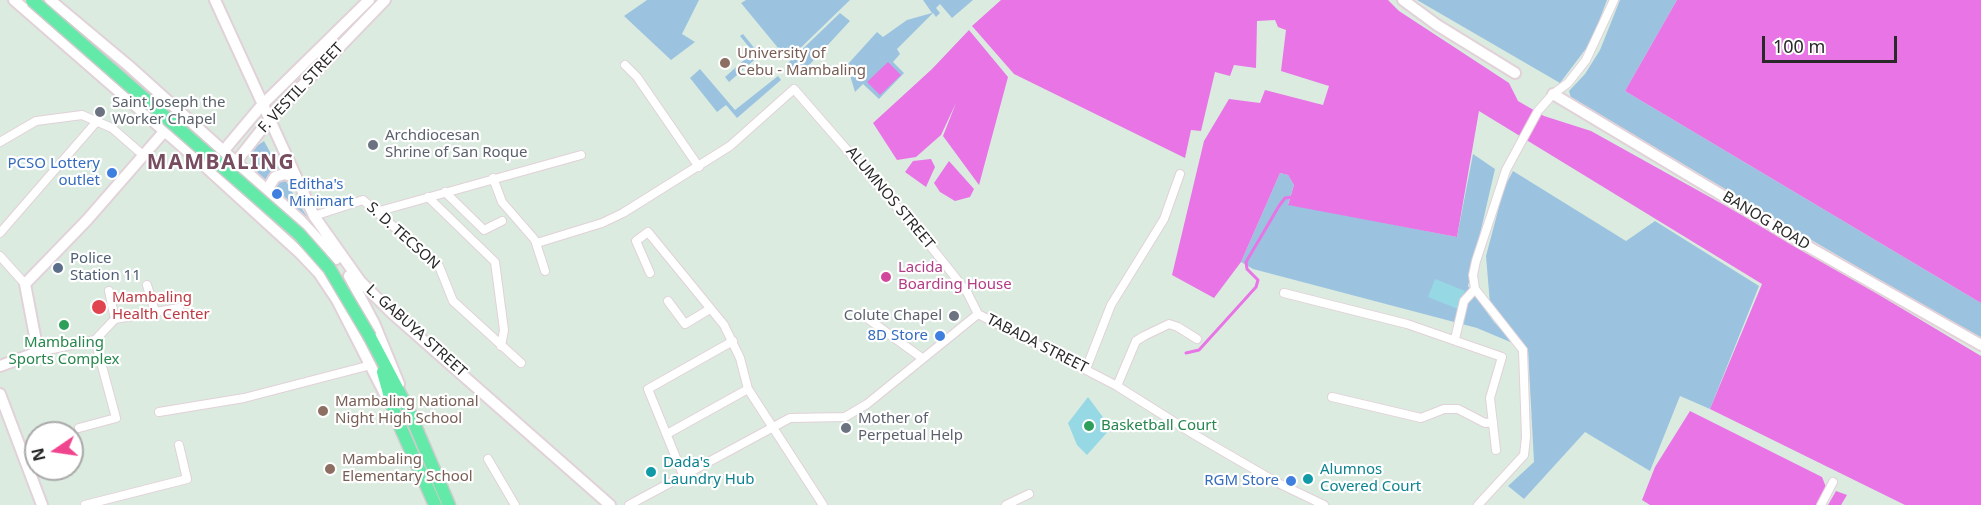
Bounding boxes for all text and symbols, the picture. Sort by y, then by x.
scale bar [1765,24,1900,62]
text: 100 m [1773,34,1825,58]
street label: F. VESTIL STREET [255,39,347,137]
place label: University of Cebu - Mambaling [737,45,866,80]
marker: University of Cebu - Mambaling [718,56,732,70]
place label: Saint Joseph the Worker Chapel [112,94,225,129]
marker: Saint Joseph the Worker Chapel [93,105,107,119]
place label: Archdiocesan Shrine of San Roque [385,127,528,162]
marker: Archdiocesan Shrine of San Roque [366,138,380,152]
street label: ALUMNOS STREET [842,143,938,253]
district label: MAMBALING [147,150,295,176]
place label: PCSO Lottery outlet [8,155,100,190]
marker: PCSO Lottery outlet [105,166,119,180]
place label: Editha's Minimart [289,176,354,211]
marker: Editha's Minimart [270,187,284,201]
street label: BANOG ROAD [1719,188,1813,254]
street label: S. D. TECSON [363,199,443,273]
place label: Police Station 11 [70,250,141,285]
place label: Lacida Boarding House [898,259,1012,294]
marker: Police Station 11 [51,261,65,275]
marker: Lacida Boarding House [879,270,893,284]
street label: L. GABUYA STREET [362,281,470,381]
place label: Mambaling Health Center [112,289,210,324]
marker: Mambaling Health Center [90,298,108,316]
place label: Colute Chapel [844,307,942,325]
marker: Colute Chapel [947,309,961,323]
street label: TABADA STREET [983,311,1091,377]
marker: Mambaling Sports Complex [57,318,71,332]
place label: 8D Store [867,327,928,345]
marker: 8D Store [933,329,947,343]
place label: Mambaling Sports Complex [9,334,119,369]
place label: Mambaling National Night High School [335,393,479,428]
marker: Mambaling National Night High School [316,404,330,418]
place label: Mother of Perpetual Help [858,410,963,445]
place label: Basketball Court [1101,417,1217,435]
marker: Basketball Court [1082,419,1096,433]
north arrow [24,421,84,481]
marker: Mother of Perpetual Help [839,421,853,435]
text: N [26,446,51,463]
place label: Mambaling Elementary School [342,451,473,486]
place label: Dada's Laundry Hub [663,454,754,489]
place label: Alumnos Covered Court [1320,461,1421,496]
marker: Mambaling Elementary School [323,462,337,476]
marker: Dada's Laundry Hub [644,465,658,479]
place label: RGM Store [1204,472,1279,490]
marker: Alumnos Covered Court [1301,472,1315,486]
marker: RGM Store [1284,474,1298,488]

